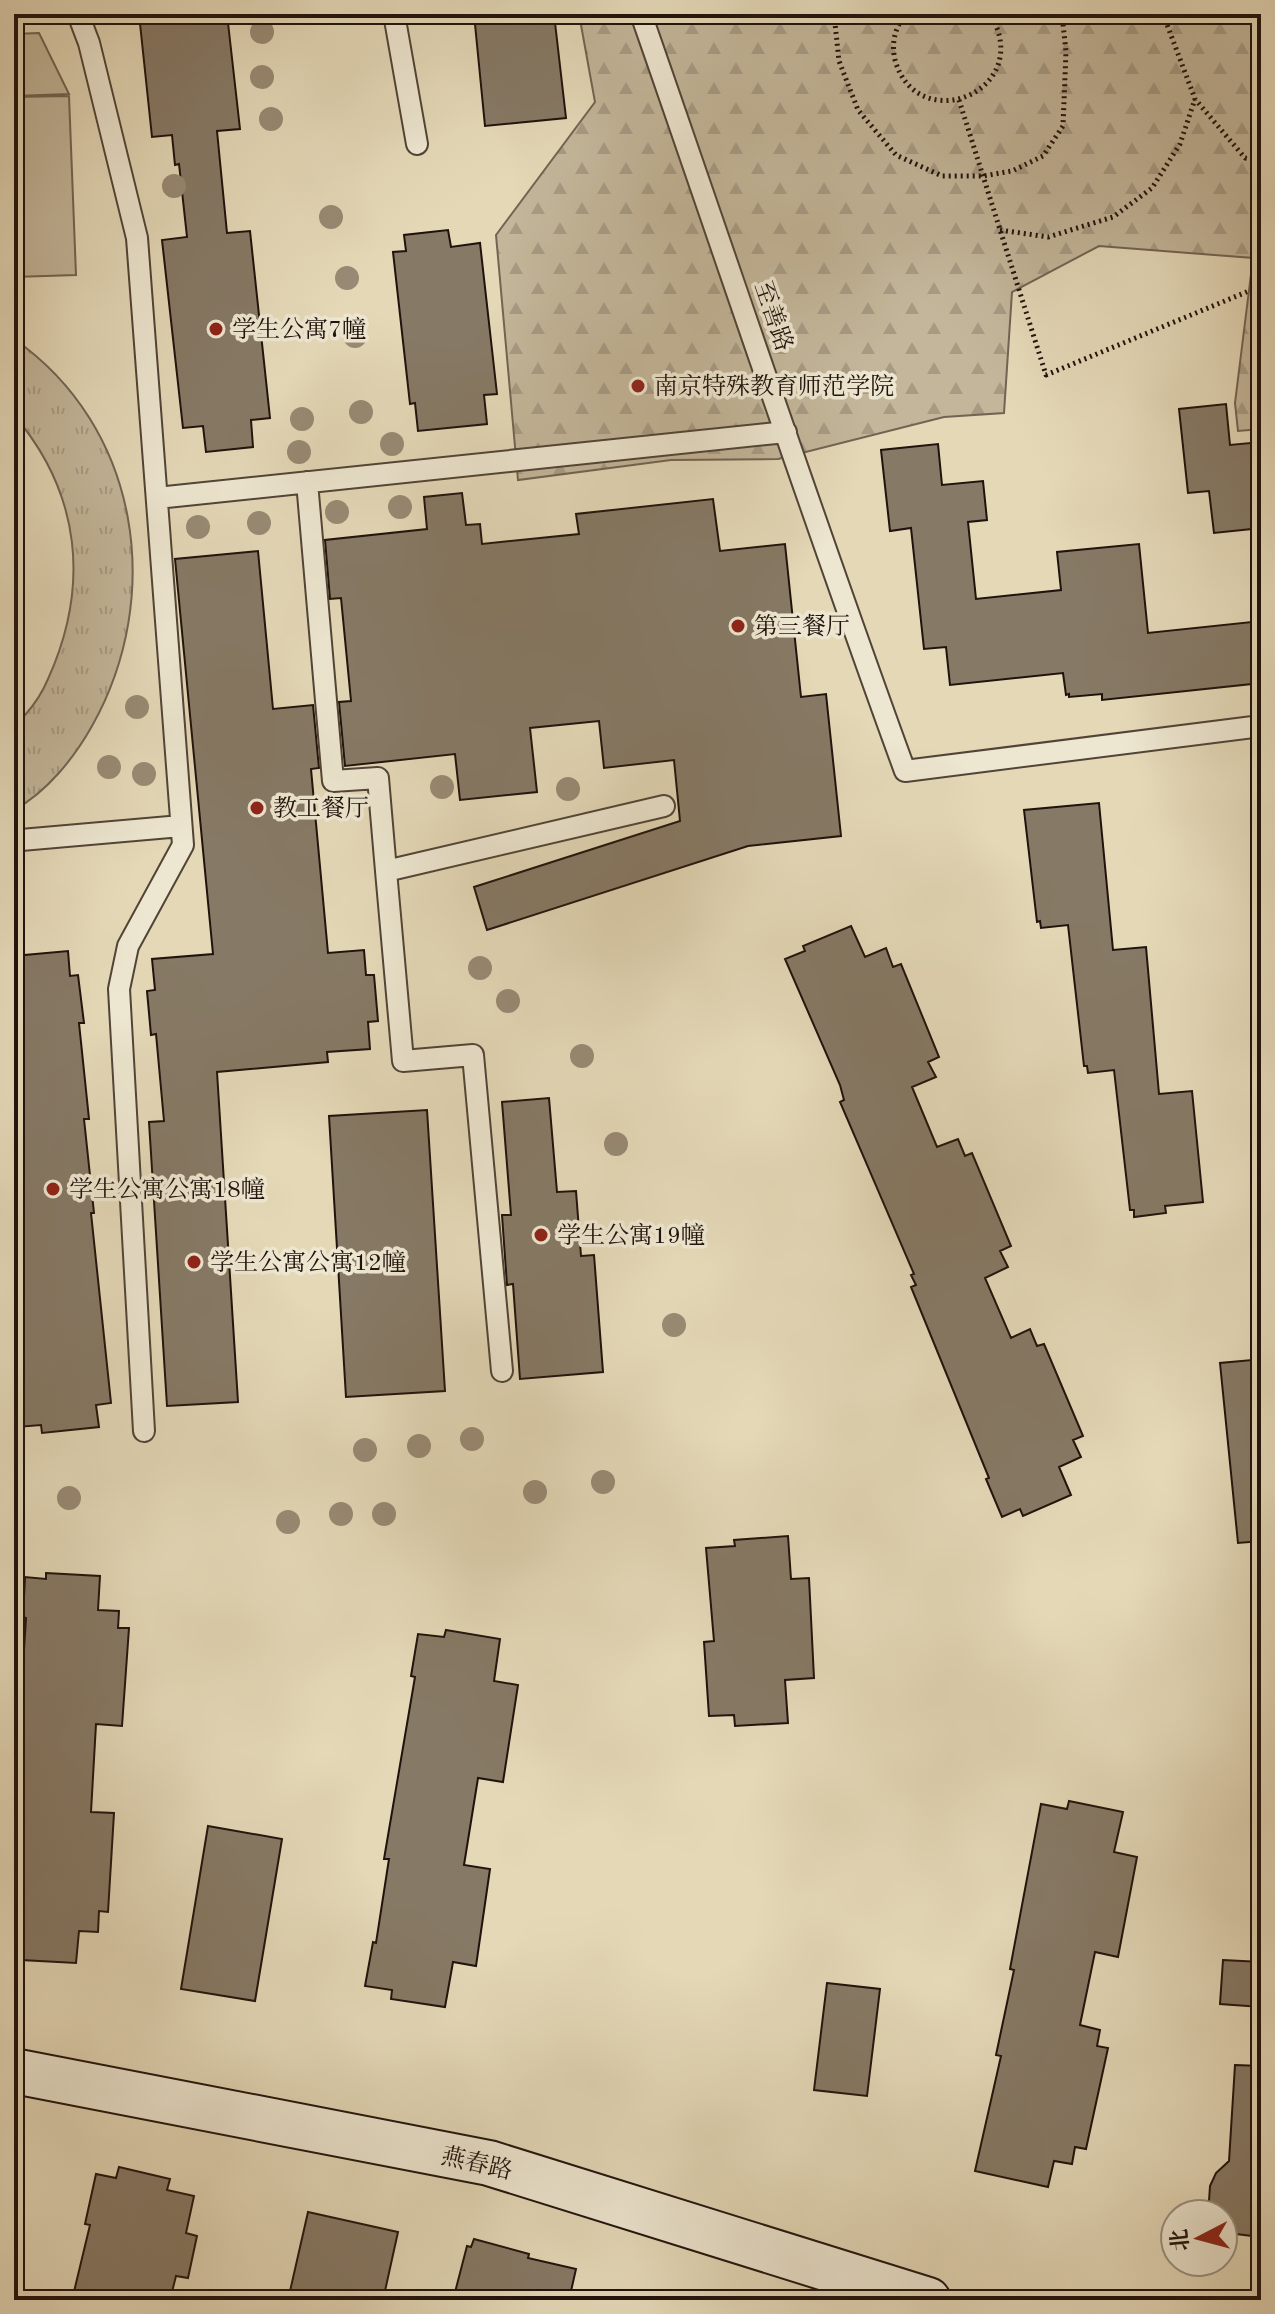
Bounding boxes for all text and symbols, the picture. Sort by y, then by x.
street label: 至善路 [749,278,798,355]
place label: 学生公寓7幢 [232,316,366,343]
marker: 学生公寓7幢 [207,320,225,338]
place label: 南京特殊教育师范学院 [654,373,894,400]
marker: 南京特殊教育师范学院 [629,377,647,395]
place label: 第三餐厅 [754,613,850,640]
marker: 第三餐厅 [729,617,747,635]
place label: 教工餐厅 [273,795,369,822]
marker: 教工餐厅 [248,799,266,817]
place label: 学生公寓公寓18幢 [69,1176,265,1203]
marker: 学生公寓公寓18幢 [44,1180,62,1198]
place label: 学生公寓19幢 [557,1222,705,1249]
marker: 学生公寓19幢 [532,1226,550,1244]
place label: 学生公寓公寓12幢 [210,1249,406,1276]
marker: 学生公寓公寓12幢 [185,1253,203,1271]
street label: 燕春路 [439,2142,515,2185]
north arrow [1159,2198,1239,2278]
text: 北 [1168,2228,1193,2252]

